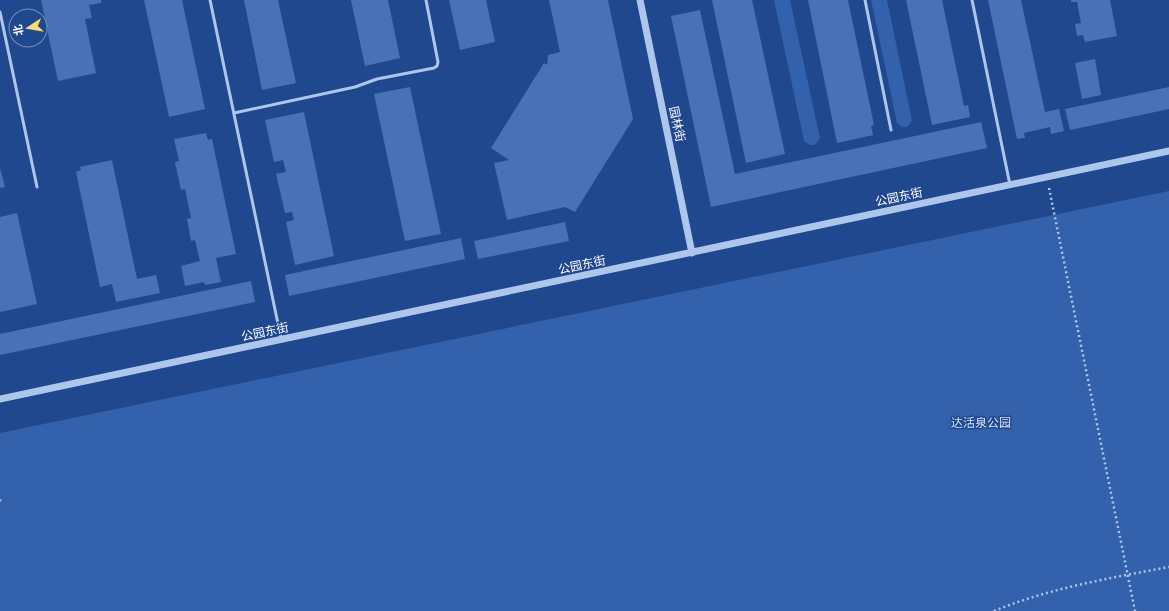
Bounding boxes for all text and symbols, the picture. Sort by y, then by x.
north arrow [8,8,48,48]
text: 北 [12,23,25,36]
street label: 园林街 [667,105,688,143]
street label: 公园东街 [874,185,924,208]
street label: 公园东街 [557,253,607,276]
street label: 公园东街 [240,320,290,343]
park label: 达活泉公园 [951,416,1011,429]

